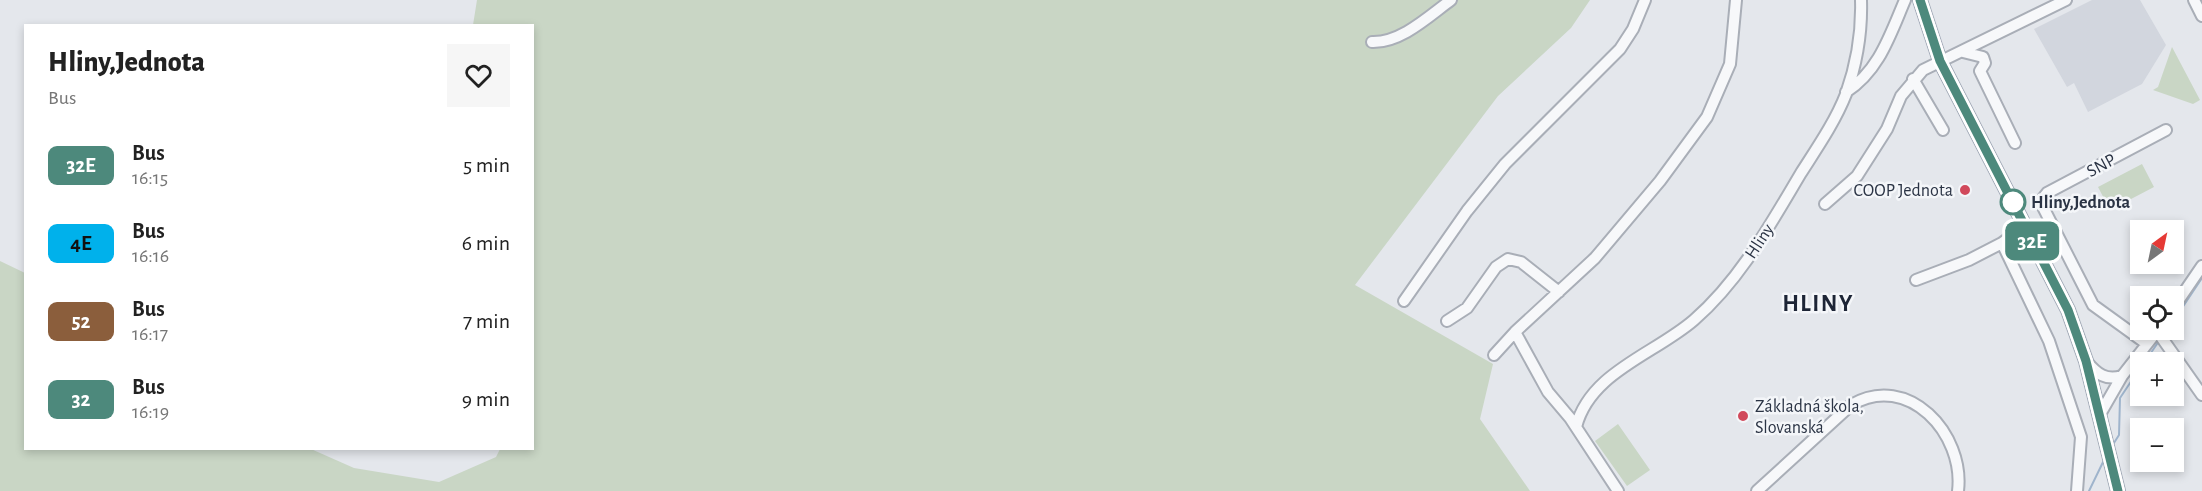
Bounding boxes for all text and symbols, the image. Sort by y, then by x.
button: heart [447,44,510,107]
text: Hliny,Jednota [48,49,205,77]
text: Bus [48,88,76,108]
text: Bus [132,142,165,164]
street label: SNP [2084,151,2119,181]
text: 5 min [463,154,510,176]
text: 32E [66,155,96,176]
text: 16:15 [132,168,168,188]
place label: COOP Jednota [1853,182,1953,200]
marker: COOP Jednota [1958,183,1972,197]
marker: Hliny,Jednota [2000,189,2026,215]
place label: Hliny,Jednota [2031,194,2131,212]
text: Bus [132,220,165,242]
north arrow [2130,220,2184,274]
map controls [2130,220,2184,472]
street label: Hliny [1742,221,1778,262]
line badge: 32E [1998,222,2066,260]
text: 32E [2017,231,2047,252]
text: 6 min [462,232,510,254]
text: 4E [70,233,92,254]
text: 16:16 [132,246,169,266]
button: locate [2130,286,2184,340]
district label: HLINY [1782,292,1854,316]
text: Bus [132,298,165,320]
text: 7 min [463,310,510,332]
text: 52 [72,311,90,332]
text: 16:17 [132,324,168,344]
button: + [2130,352,2184,406]
text: Bus [132,376,165,398]
text: 9 min [462,388,510,410]
text: 32 [72,389,90,410]
place label: Základná škola, Slovanská [1755,398,1864,437]
text: 16:19 [132,402,169,422]
marker: Základná škola, Slovanská [1736,409,1750,423]
button: − [2130,418,2184,472]

